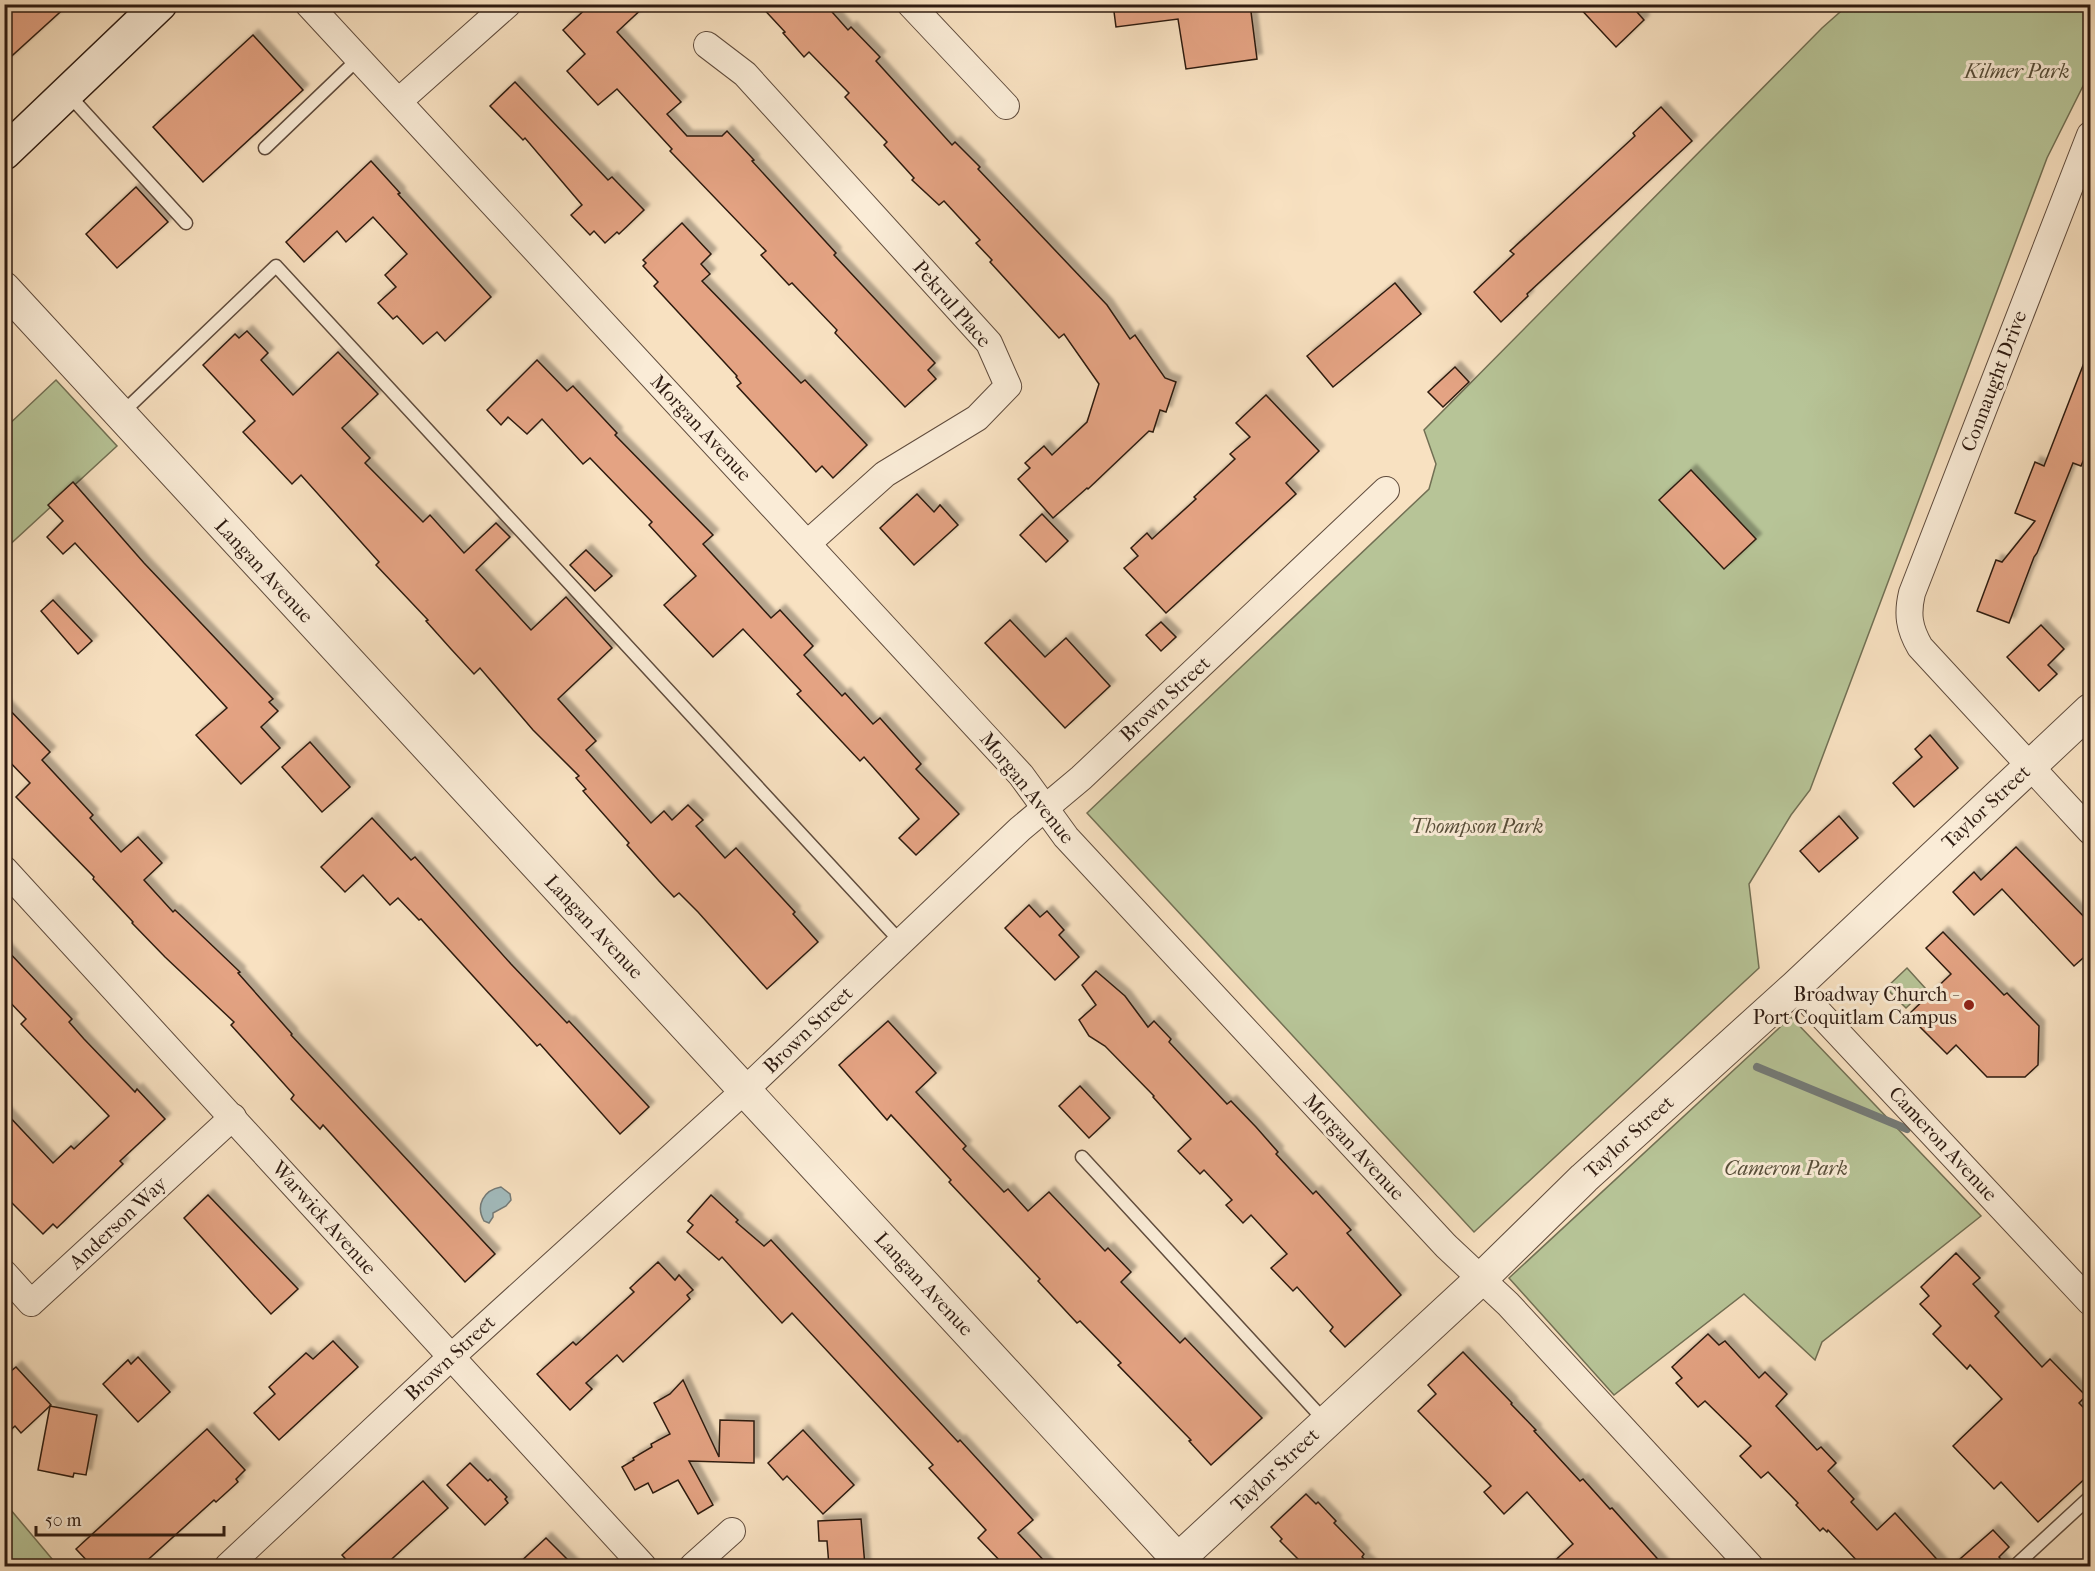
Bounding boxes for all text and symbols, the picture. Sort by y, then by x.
park label: Kilmer Park [1962,60,2070,83]
street label: Pekrul Place [908,256,996,352]
street label: Connaught Drive [1957,307,2032,455]
street label: Morgan Avenue [646,370,756,486]
street label: Langan Avenue [210,514,318,628]
street label: Brown Street [1115,651,1215,747]
street label: Morgan Avenue [975,728,1079,848]
street label: Taylor Street [1937,760,2035,854]
park label: Thompson Park [1410,815,1544,838]
street label: Langan Avenue [540,870,648,984]
street label: Brown Street [759,982,857,1078]
place label: Broadway Church - Port Coquitlam Campus [1753,983,1960,1029]
marker: Broadway Church - Port Coquitlam Campus [1962,998,1976,1012]
street label: Cameron Avenue [1884,1082,2002,1206]
street label: Morgan Avenue [1299,1089,1409,1205]
street label: Taylor Street [1580,1091,1678,1183]
street label: Warwick Avenue [266,1156,381,1280]
park label: Cameron Park [1724,1157,1848,1180]
street label: Anderson Way [64,1171,173,1275]
street label: Langan Avenue [870,1227,978,1341]
street label: Brown Street [400,1310,500,1406]
street label: Taylor Street [1226,1423,1324,1517]
scale bar [36,1499,224,1537]
text: 50 m [45,1510,82,1531]

